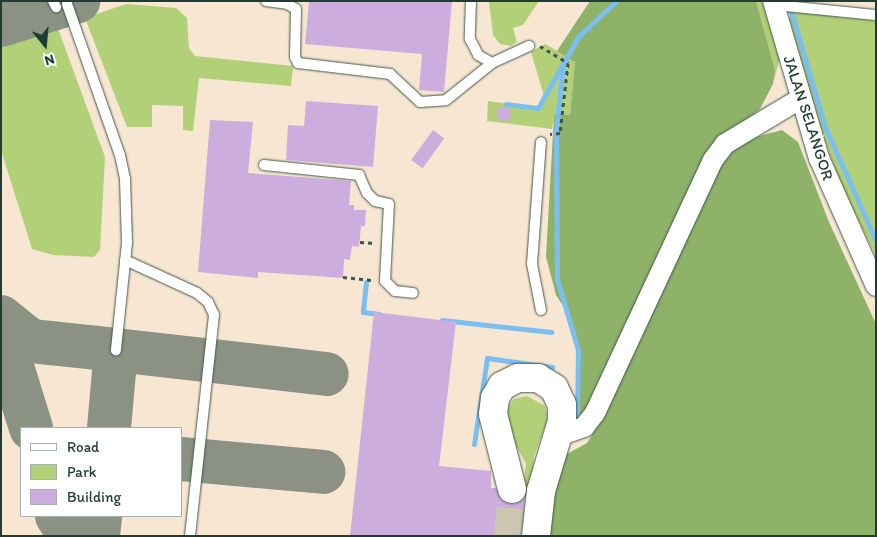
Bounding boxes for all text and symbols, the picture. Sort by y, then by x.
north arrow [20,20,70,70]
text: N [43,50,57,69]
street label: JALAN SELANGOR [779,53,837,183]
legend [20,427,182,517]
text: Road [67,438,99,456]
text: Park [67,463,97,481]
text: Building [67,488,121,506]

